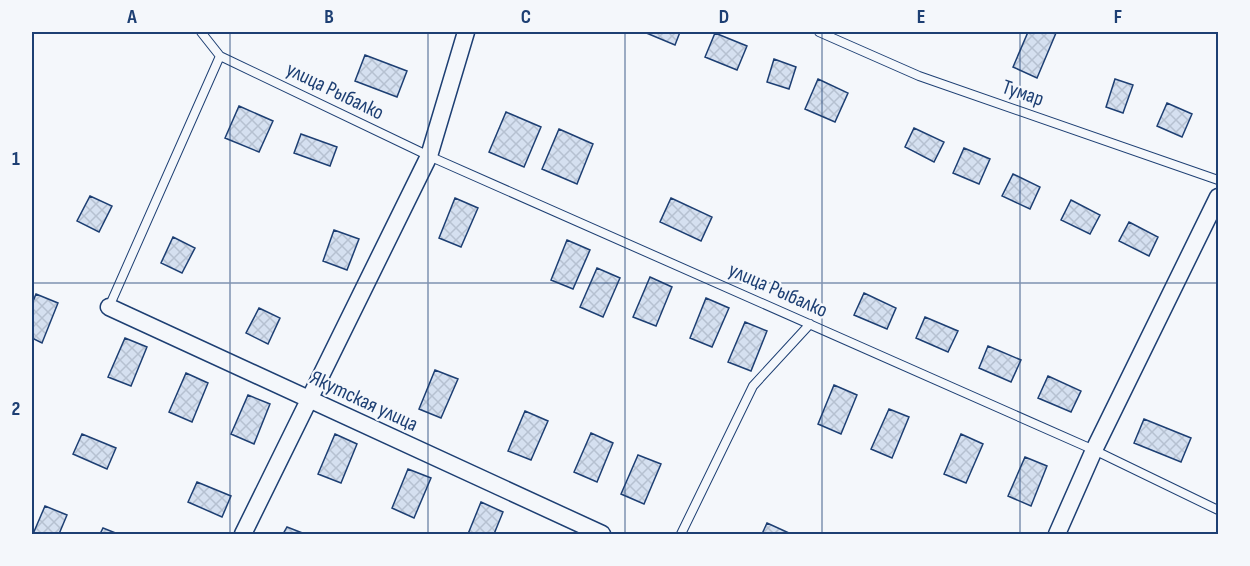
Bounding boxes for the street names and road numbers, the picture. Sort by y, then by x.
street label: улица Рыбалко [282,57,388,125]
street label: Тумар [999,74,1047,112]
street label: улица Рыбалко [725,257,831,323]
street label: Якутская улица [306,365,422,437]

